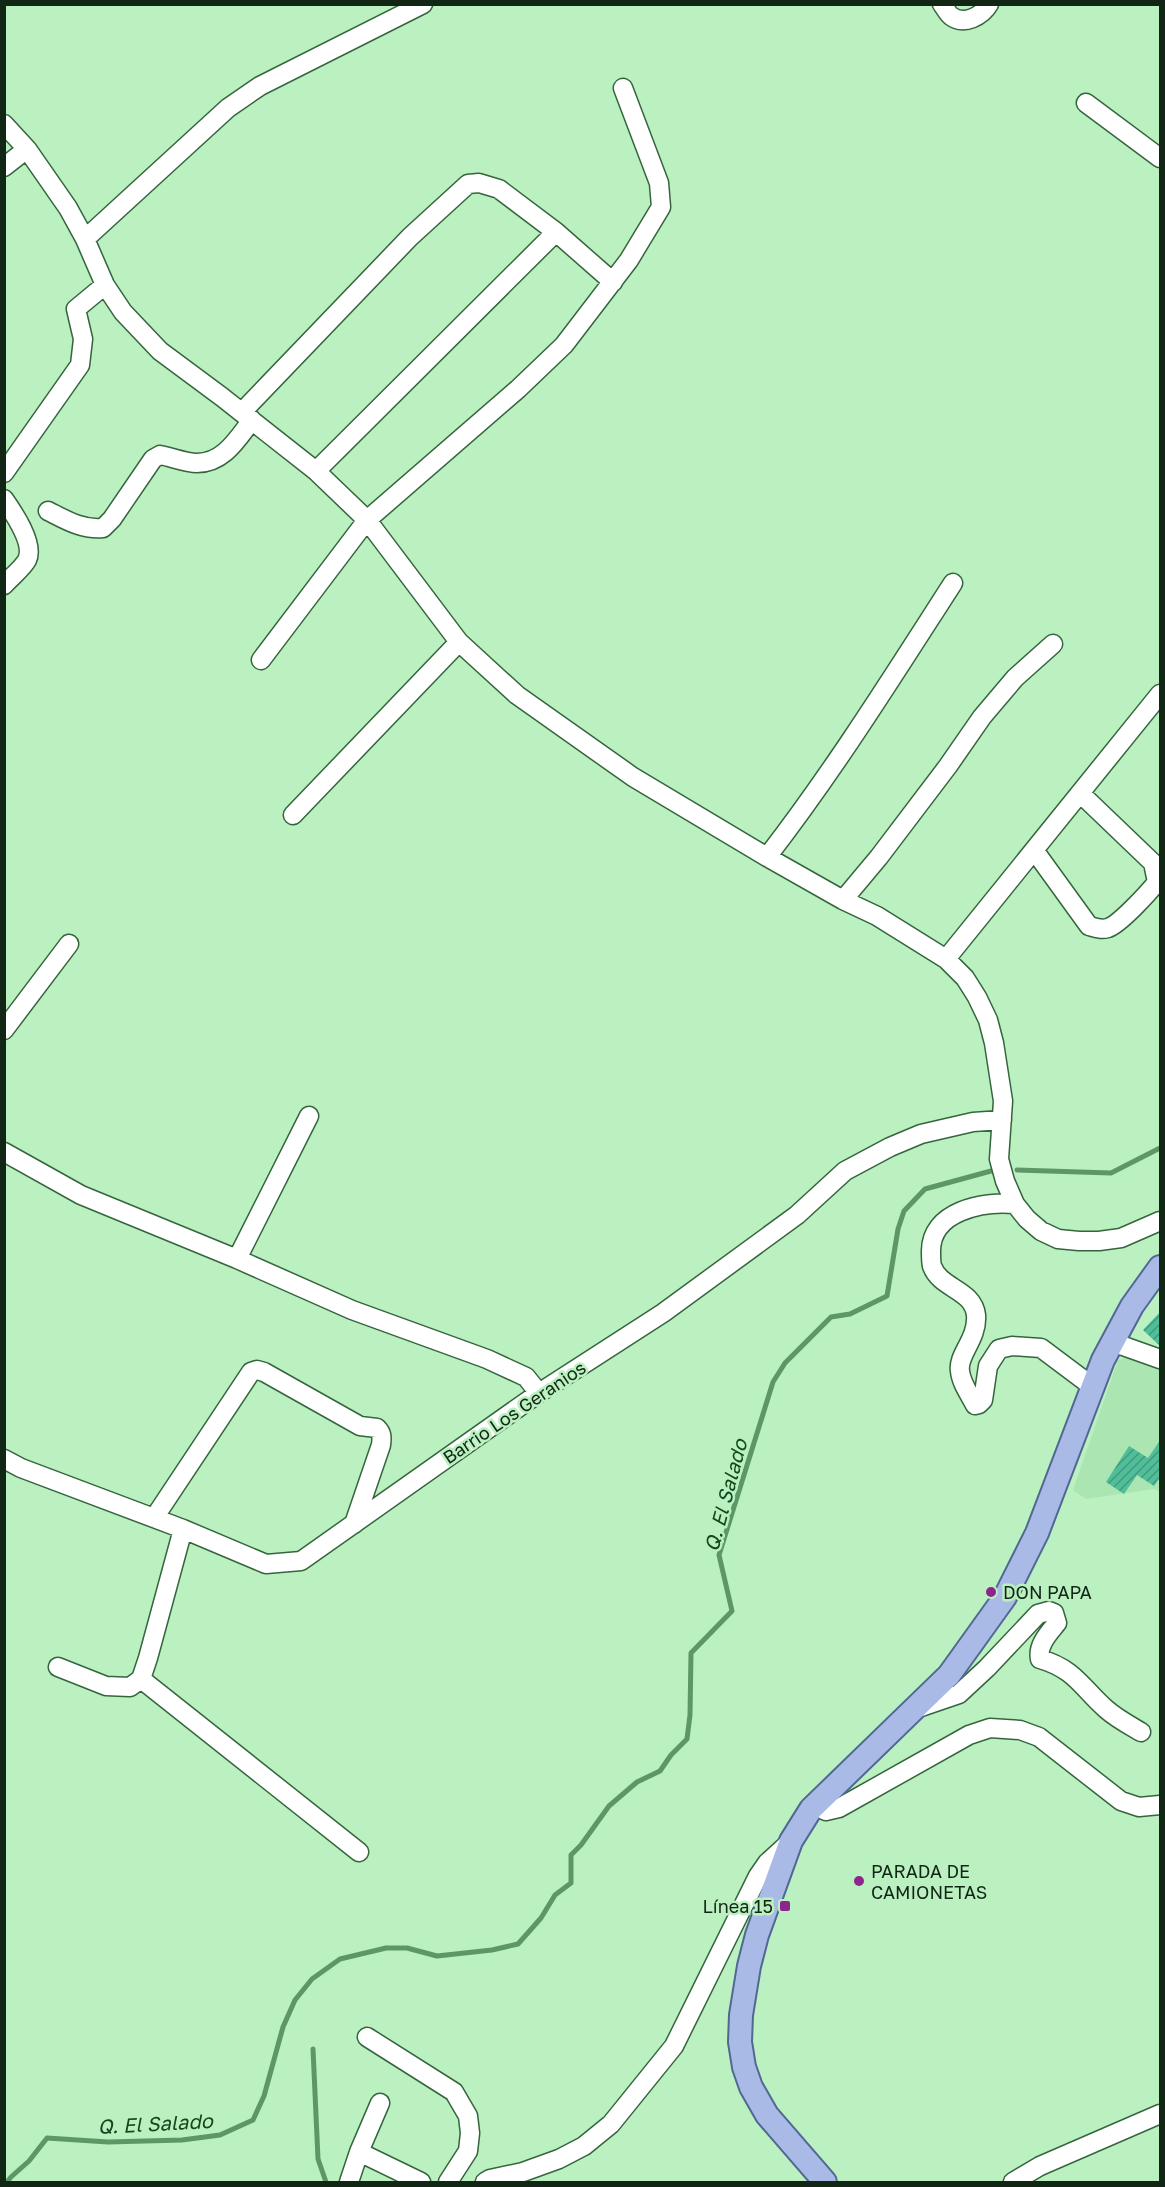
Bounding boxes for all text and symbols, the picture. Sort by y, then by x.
street label: Barrio Los Geranios [438,1356,590,1468]
water label: Q. El Salado [699,1435,752,1554]
place label: DON PAPA [1003,1581,1092,1603]
marker: DON PAPA [984,1585,998,1599]
place label: PARADA DE CAMIONETAS [871,1860,987,1903]
marker: PARADA DE CAMIONETAS [852,1874,866,1888]
place label: Línea 15 [703,1895,773,1917]
marker: Línea 15 [778,1899,792,1913]
water label: Q. El Salado [97,2108,214,2138]

